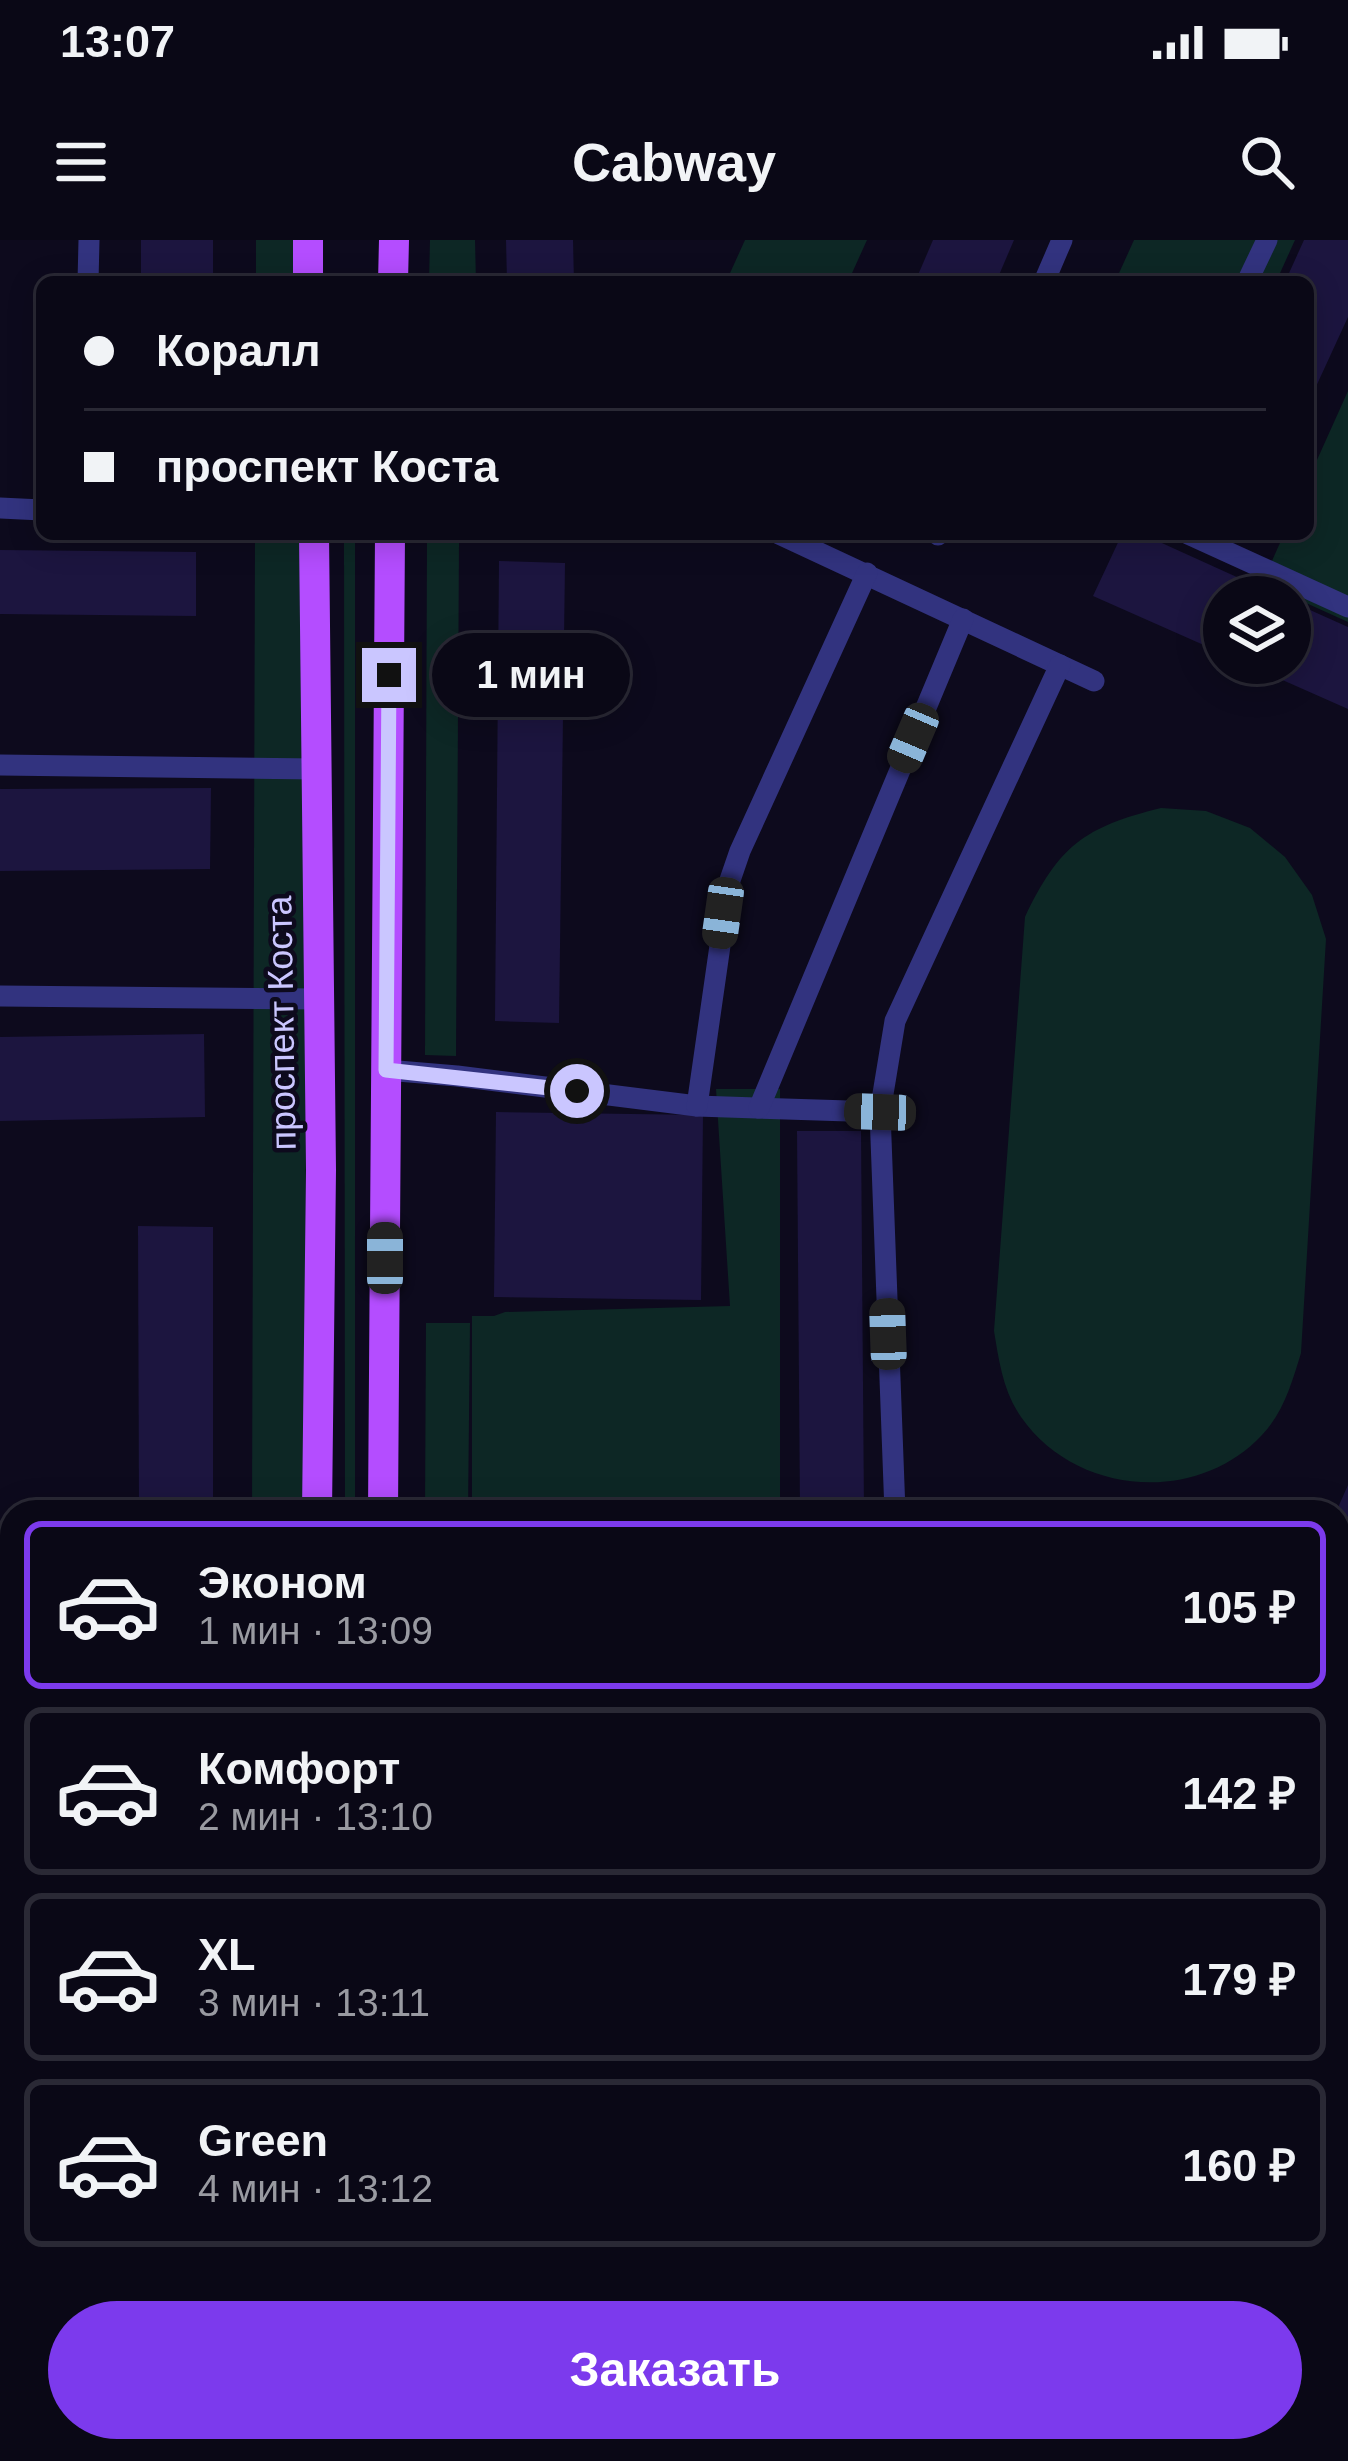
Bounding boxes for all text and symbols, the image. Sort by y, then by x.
text: 13:07 [60,16,175,67]
icon: menu [48,129,114,195]
icon: search [1234,129,1300,195]
text: Cabway [572,132,776,192]
text: Коралл [156,325,321,376]
text: проспект Коста [156,441,498,492]
map controls [1203,576,1311,684]
button: layers [1203,576,1311,684]
callout: 1 мин [431,633,629,717]
route end [362,648,416,702]
text: 1 мин [477,653,585,696]
car [882,698,944,778]
car [700,875,746,951]
street label: проспект Коста [258,894,304,1151]
route start [550,1064,604,1118]
car [843,1093,917,1131]
car [367,1222,403,1294]
car [869,1297,907,1371]
icon: car [54,1551,162,1659]
text: Эконом [198,1557,367,1608]
text: 105 ₽ [1182,1582,1296,1633]
text: 1 мин · 13:09 [198,1609,433,1652]
icon: car [54,1737,162,1845]
text: Комфорт [198,1743,400,1794]
text: 142 ₽ [1182,1768,1296,1819]
text: 2 мин · 13:10 [198,1795,433,1838]
icon: car [54,1923,162,2031]
text: XL [198,1929,256,1980]
text: 179 ₽ [1182,1954,1296,2005]
text: 3 мин · 13:11 [198,1981,430,2024]
icon: car [54,2109,162,2217]
text: Green [198,2115,328,2166]
text: 160 ₽ [1182,2140,1296,2191]
text: 4 мин · 13:12 [198,2167,433,2210]
button: Заказать [48,2301,1302,2439]

